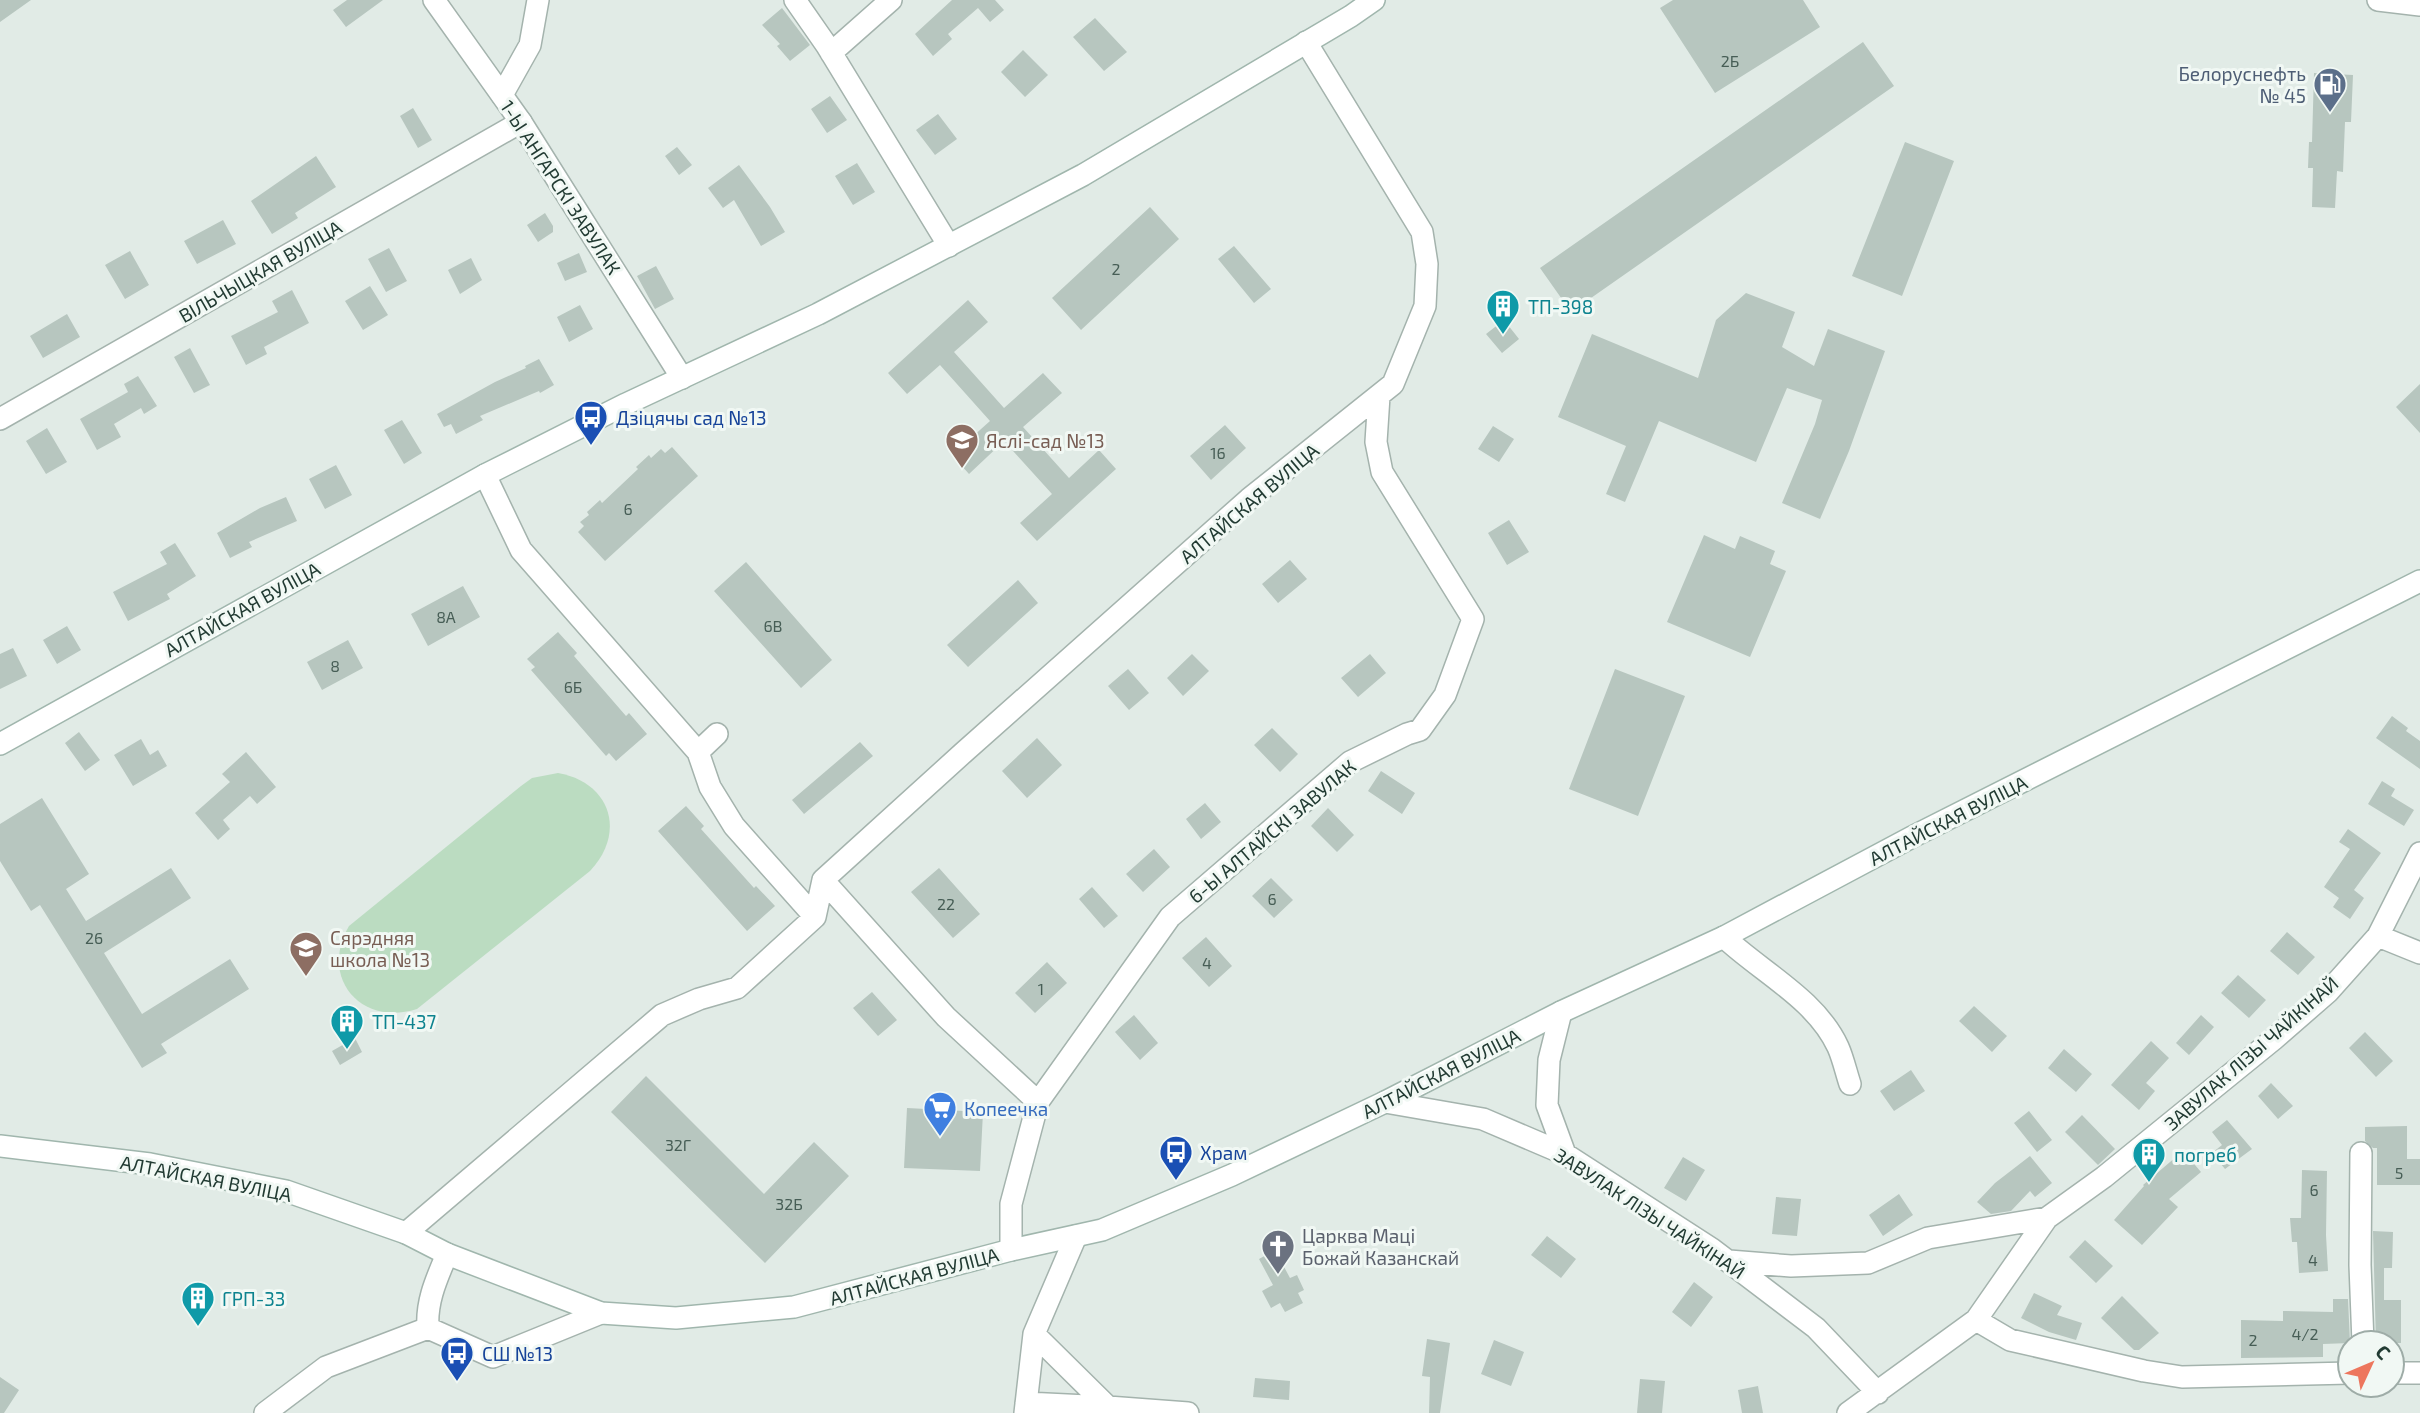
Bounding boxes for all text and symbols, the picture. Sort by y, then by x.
house number: 2Б [1721,51,1739,70]
place label: Белоруснефть № 45 [2178,62,2306,107]
fuel station icon: Белоруснефть № 45 [2311,65,2349,114]
street label: 1-Ы АНГАРСКІ ЗАВУЛАК [496,96,626,278]
street label: ВІЛЬЧЫЦКАЯ ВУЛІЦА [174,215,346,327]
house number: 2 [1112,259,1121,278]
building icon: ТП-398 [1484,287,1522,336]
place label: ТП-398 [1528,295,1593,318]
bus stop icon: Дзіцячы сад №13 [572,398,610,447]
place label: Дзіцячы сад №13 [616,406,767,429]
school or university icon: Яслі-сад №13 [943,421,981,470]
place label: Яслі-сад №13 [986,429,1105,452]
street label: АЛТАЙСКАЯ ВУЛІЦА [1175,438,1323,568]
house number: 16 [1210,443,1226,462]
house number: 6 [623,499,633,518]
street label: АЛТАЙСКАЯ ВУЛІЦА [160,557,324,661]
house number: 8А [436,607,456,626]
house number: 6В [763,616,783,635]
house number: 8 [330,656,340,675]
house number: 6Б [564,677,582,696]
street label: 6-Ы АЛТАЙСКІ ЗАВУЛАК [1184,755,1360,907]
street label: АЛТАЙСКАЯ ВУЛІЦА [1865,770,2031,870]
house number: 6 [1267,888,1277,908]
house number: 22 [937,894,955,913]
place label: Сярэдняя школа №13 [330,926,430,971]
house number: 26 [85,928,103,947]
school or university icon: Сярэдняя школа №13 [287,929,325,978]
house number: 4 [1202,953,1212,972]
street label: ЗАВУЛАК ЛІЗЫ ЧАЙКІНАЙ [2159,971,2343,1135]
house number: 1 [1038,979,1044,998]
building icon: ТП-437 [328,1002,366,1051]
place label: ТП-437 [372,1010,437,1033]
street label: АЛТАЙСКАЯ ВУЛІЦА [1358,1023,1524,1123]
supermarket icon: Копеечка [921,1089,959,1138]
place label: Копеечка [964,1097,1048,1120]
bus stop icon: Храм [1157,1133,1195,1182]
house number: 32Г [665,1135,691,1154]
building icon: погреб [2130,1135,2168,1184]
place label: Храм [1200,1141,1247,1164]
street label: ЗАВУЛАК ЛІЗЫ ЧАЙКІНАЙ [1550,1143,1750,1283]
place label: погреб [2174,1143,2237,1166]
street label: АЛТАЙСКАЯ ВУЛІЦА [118,1150,294,1206]
house number: 5 [2395,1163,2403,1182]
house number: 6 [2309,1180,2319,1199]
house number: 32Б [775,1194,803,1213]
place label: Царква Маці Божай Казанскай [1302,1224,1459,1269]
church icon: Царква Маці Божай Казанскай [1259,1227,1297,1276]
street label: АЛТАЙСКАЯ ВУЛІЦА [827,1242,1001,1310]
house number: 4 [2308,1250,2318,1269]
building icon: ГРП-33 [179,1279,217,1328]
place label: ГРП-33 [222,1287,285,1310]
house number: 4/2 [2291,1324,2319,1343]
north arrow [2336,1329,2406,1399]
house number: 2 [2249,1330,2258,1349]
bus stop icon: СШ №13 [438,1334,476,1383]
text: С [2371,1340,2396,1364]
place label: СШ №13 [482,1342,553,1365]

